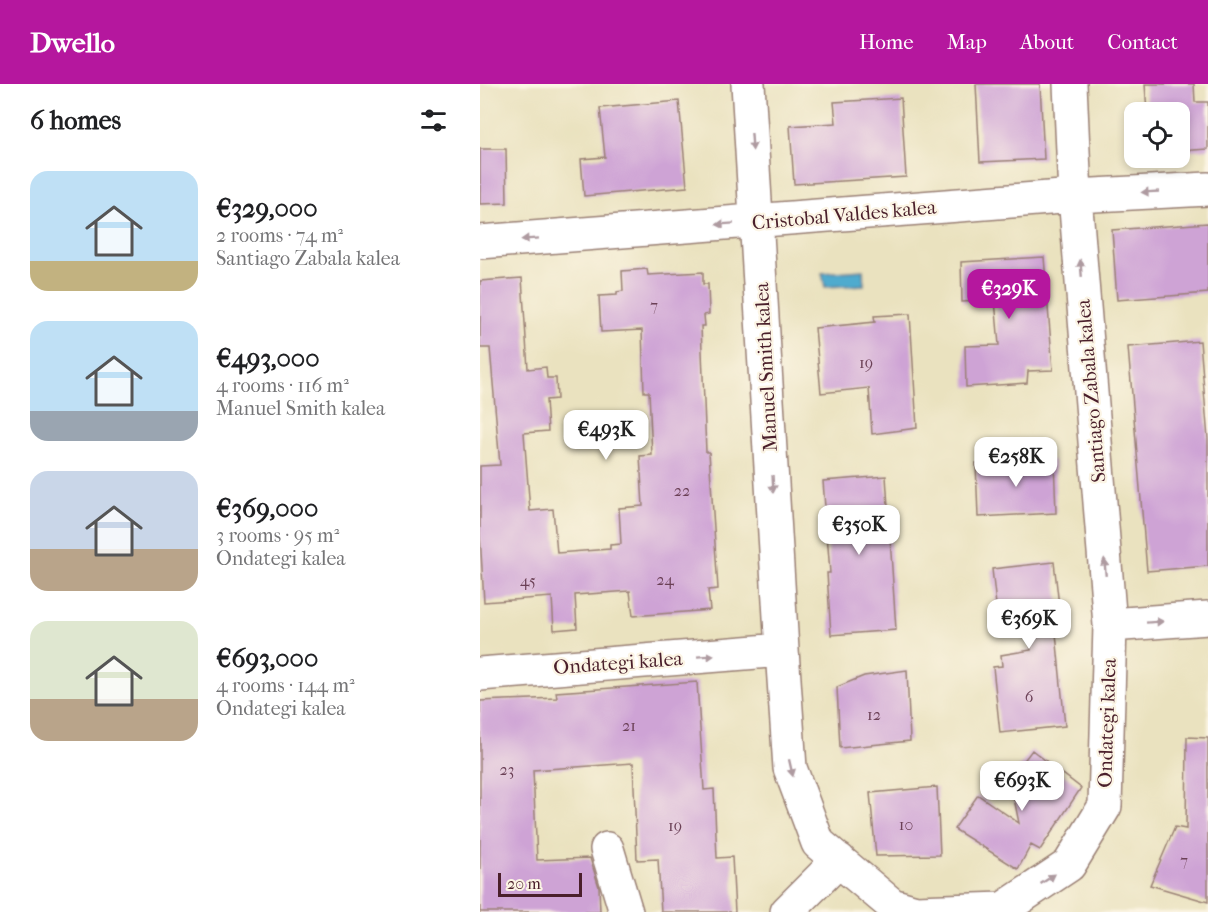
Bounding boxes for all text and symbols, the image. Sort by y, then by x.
text: Dwello [30,26,115,59]
text: Home [859,30,914,54]
text: Map [947,30,987,54]
text: About [1020,30,1074,54]
text: Contact [1107,30,1178,54]
map controls [1124,102,1190,168]
button: locate [1124,102,1190,168]
icon: filters [417,104,450,137]
text: 6 homes [30,105,121,136]
one-way arrow [748,133,757,152]
one-way arrow [1140,187,1159,197]
text: €329,000 [216,193,318,224]
icon: home [78,195,150,267]
street label: Cristobal Valdes kalea [751,195,938,235]
one-way arrow [715,220,734,229]
text: 2 rooms · 74 m² [216,224,343,247]
one-way arrow [521,234,540,243]
text: Santiago Zabala kalea [216,247,400,270]
one-way arrow [1076,258,1086,277]
pin: €329K [967,269,1051,320]
text: €329K [981,277,1037,300]
street label: Manuel Smith kalea [750,281,782,452]
house number: 7 [650,296,658,315]
street label: Santiago Zabala kalea [1071,298,1110,484]
text: €493,000 [216,343,320,374]
icon: home [78,345,150,417]
house number: 19 [859,353,873,372]
text: 4 rooms · 116 m² [216,374,349,397]
text: Manuel Smith kalea [216,397,385,420]
pin: €493K [564,410,648,461]
text: €493K [578,418,634,441]
pin: €258K [974,437,1058,488]
text: €258K [988,445,1044,468]
one-way arrow [768,474,777,493]
house number: 22 [674,481,690,500]
text: €369,000 [216,493,318,524]
icon: home [78,495,150,567]
pin: €350K [817,505,901,556]
text: €350K [832,513,886,536]
text: 3 rooms · 95 m² [216,524,339,547]
text: Ondategi kalea [216,547,346,570]
one-way arrow [1100,557,1110,576]
house number: 24 [656,570,674,589]
house number: 45 [520,571,536,590]
pin: €369K [987,599,1071,650]
text: €369K [1001,607,1057,630]
one-way arrow [1145,617,1164,627]
text: €693,000 [216,643,318,674]
icon: home [78,645,150,717]
street label: Ondategi kalea [553,647,684,679]
one-way arrow [696,651,715,661]
street label: Ondategi kalea [1093,657,1121,788]
text: 4 rooms · 144 m² [216,674,355,697]
house number: 6 [1025,687,1034,706]
text: Ondategi kalea [216,697,346,720]
house number: 12 [867,705,881,724]
house number: 21 [622,716,636,735]
one-way arrow [787,759,797,777]
house number: 23 [500,760,514,779]
pin: €693K [980,761,1064,812]
text: €693K [994,769,1050,792]
house number: 10 [899,815,913,834]
house number: 19 [668,816,682,835]
house number: 7 [1180,851,1188,870]
scale bar [498,870,582,898]
one-way arrow [1039,873,1055,885]
text: 20 m [507,874,541,893]

